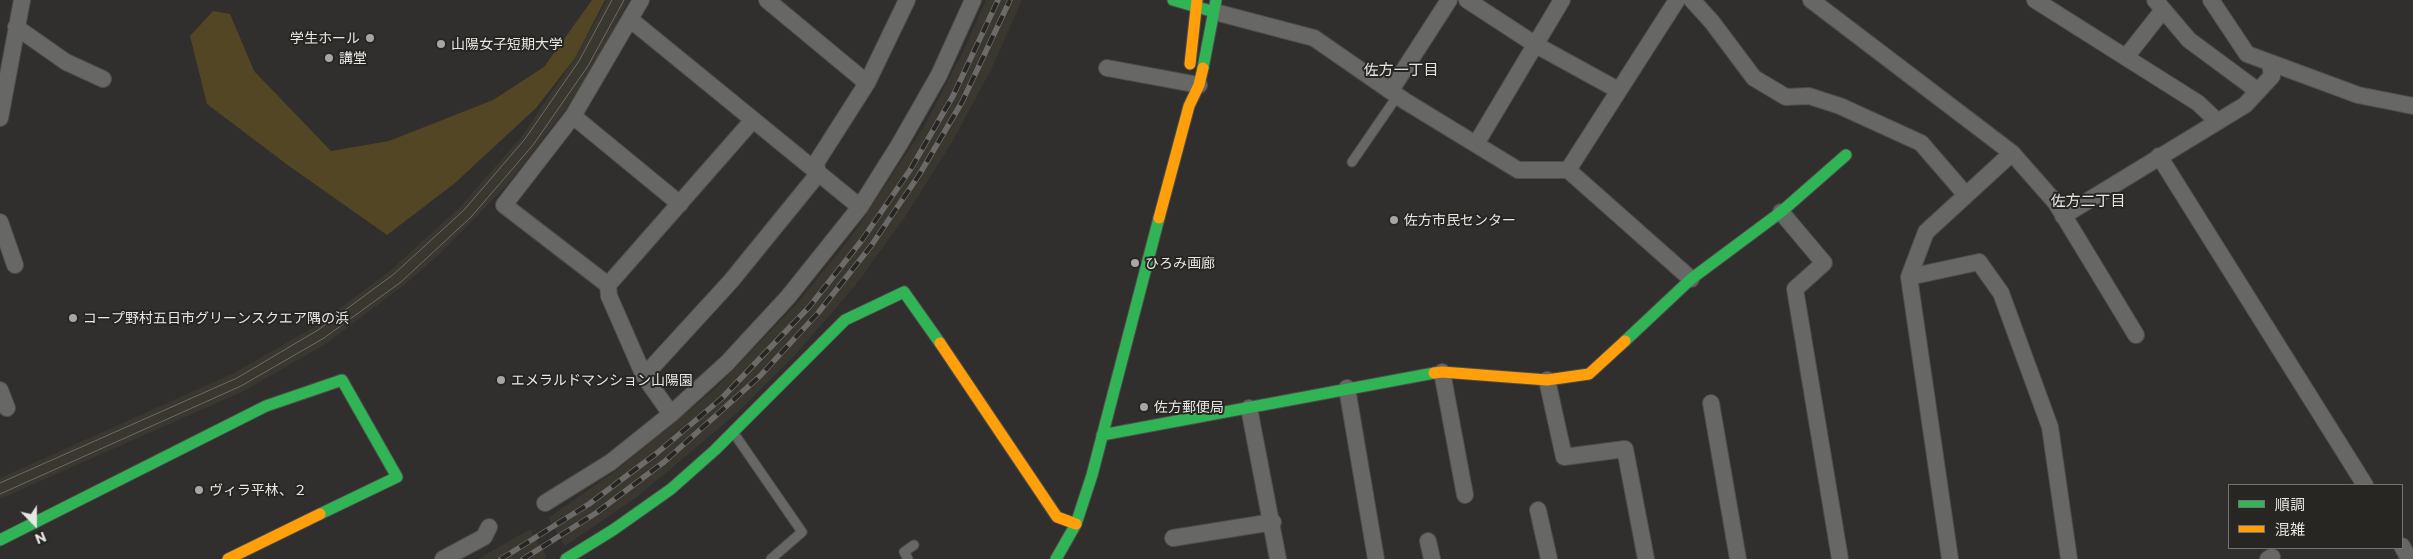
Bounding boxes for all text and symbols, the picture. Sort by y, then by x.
place label: 学生ホール [290,30,360,46]
marker: 学生ホール [364,32,376,44]
place label: 山陽女子短期大学 [451,36,563,52]
marker: 山陽女子短期大学 [435,38,447,50]
place label: 講堂 [339,50,367,66]
marker: 講堂 [323,52,335,64]
district label: 佐方一丁目 [1364,61,1438,79]
district label: 佐方二丁目 [2051,192,2125,210]
place label: 佐方市民センター [1404,212,1516,228]
marker: 佐方市民センター [1388,214,1400,226]
place label: ひろみ画廊 [1145,255,1215,271]
marker: ひろみ画廊 [1129,257,1141,269]
place label: コープ野村五日市グリーンスクエア隅の浜 [83,310,349,326]
marker: コープ野村五日市グリーンスクエア隅の浜 [67,312,79,324]
place label: エメラルドマンション山陽園 [511,372,693,388]
marker: エメラルドマンション山陽園 [495,374,507,386]
place label: 佐方郵便局 [1154,399,1224,415]
marker: 佐方郵便局 [1138,401,1150,413]
place label: ヴィラ平林、２ [209,482,307,498]
marker: ヴィラ平林、２ [193,484,205,496]
legend [2228,484,2403,549]
text: 順調 [2275,495,2305,513]
north arrow [10,499,60,549]
text: 混雑 [2275,520,2305,538]
text: N [33,529,49,548]

